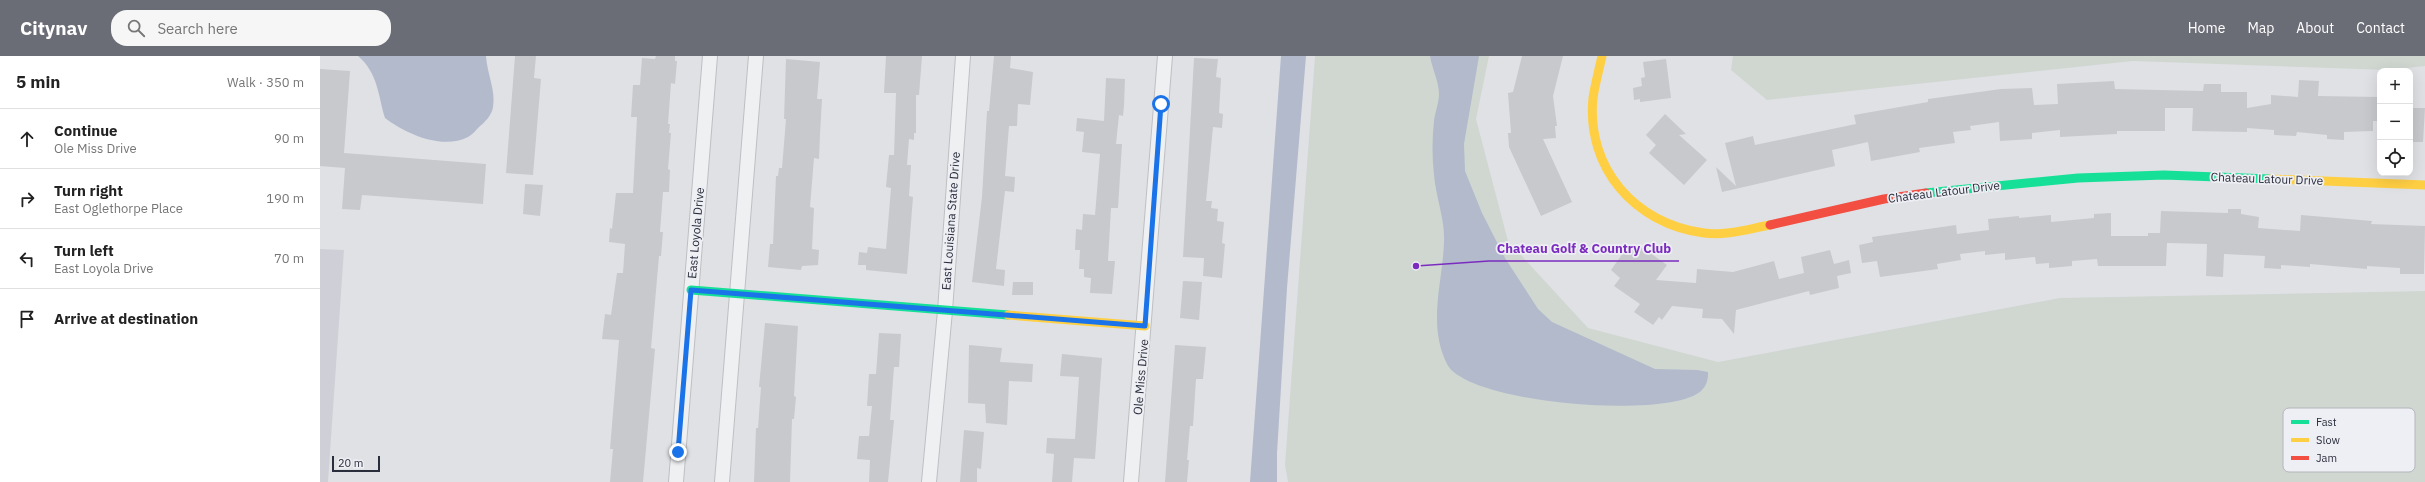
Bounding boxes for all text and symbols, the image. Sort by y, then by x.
search box [111,10,391,46]
text: Citynav [20,16,87,40]
icon: search [125,17,147,39]
text: Search here [157,19,238,38]
text: Home [2188,19,2225,37]
text: Map [2247,19,2274,37]
text: About [2296,19,2334,37]
text: Contact [2356,19,2405,37]
map controls [2377,68,2413,176]
button: + [2377,68,2413,104]
text: 5 min [16,71,60,93]
text: Walk · 350 m [227,74,304,91]
route start [1152,95,1170,113]
button: − [2377,104,2413,140]
text: Continue [54,121,118,140]
icon: ahead [16,128,38,150]
text: 90 m [274,130,304,147]
text: Ole Miss Drive [54,140,137,157]
button: locate [2377,140,2413,176]
street label: East Louisiana State Drive [938,151,963,291]
street label: Chateau Latour Drive [2210,169,2324,188]
street label: Chateau Latour Drive [1887,177,2001,206]
text: Turn right [54,181,123,200]
street label: East Loyola Drive [684,186,707,279]
icon: right [16,188,38,210]
text: 190 m [266,190,304,207]
text: East Oglethorpe Place [54,200,183,217]
callout: Chateau Golf & Country Club [1489,236,1679,261]
text: Chateau Golf & Country Club [1497,240,1671,257]
text: Turn left [54,241,114,260]
icon: left [16,248,38,270]
text: 70 m [274,250,304,267]
text: East Loyola Drive [54,260,153,277]
icon: arrive [16,308,38,330]
text: Arrive at destination [54,309,198,328]
street label: Ole Miss Drive [1130,338,1151,416]
legend [2283,408,2415,472]
text: Fast [2316,415,2337,429]
text: Slow [2316,433,2340,447]
route end [669,443,687,461]
text: Jam [2316,451,2337,465]
scale bar [332,454,380,473]
text: 20 m [338,456,363,470]

